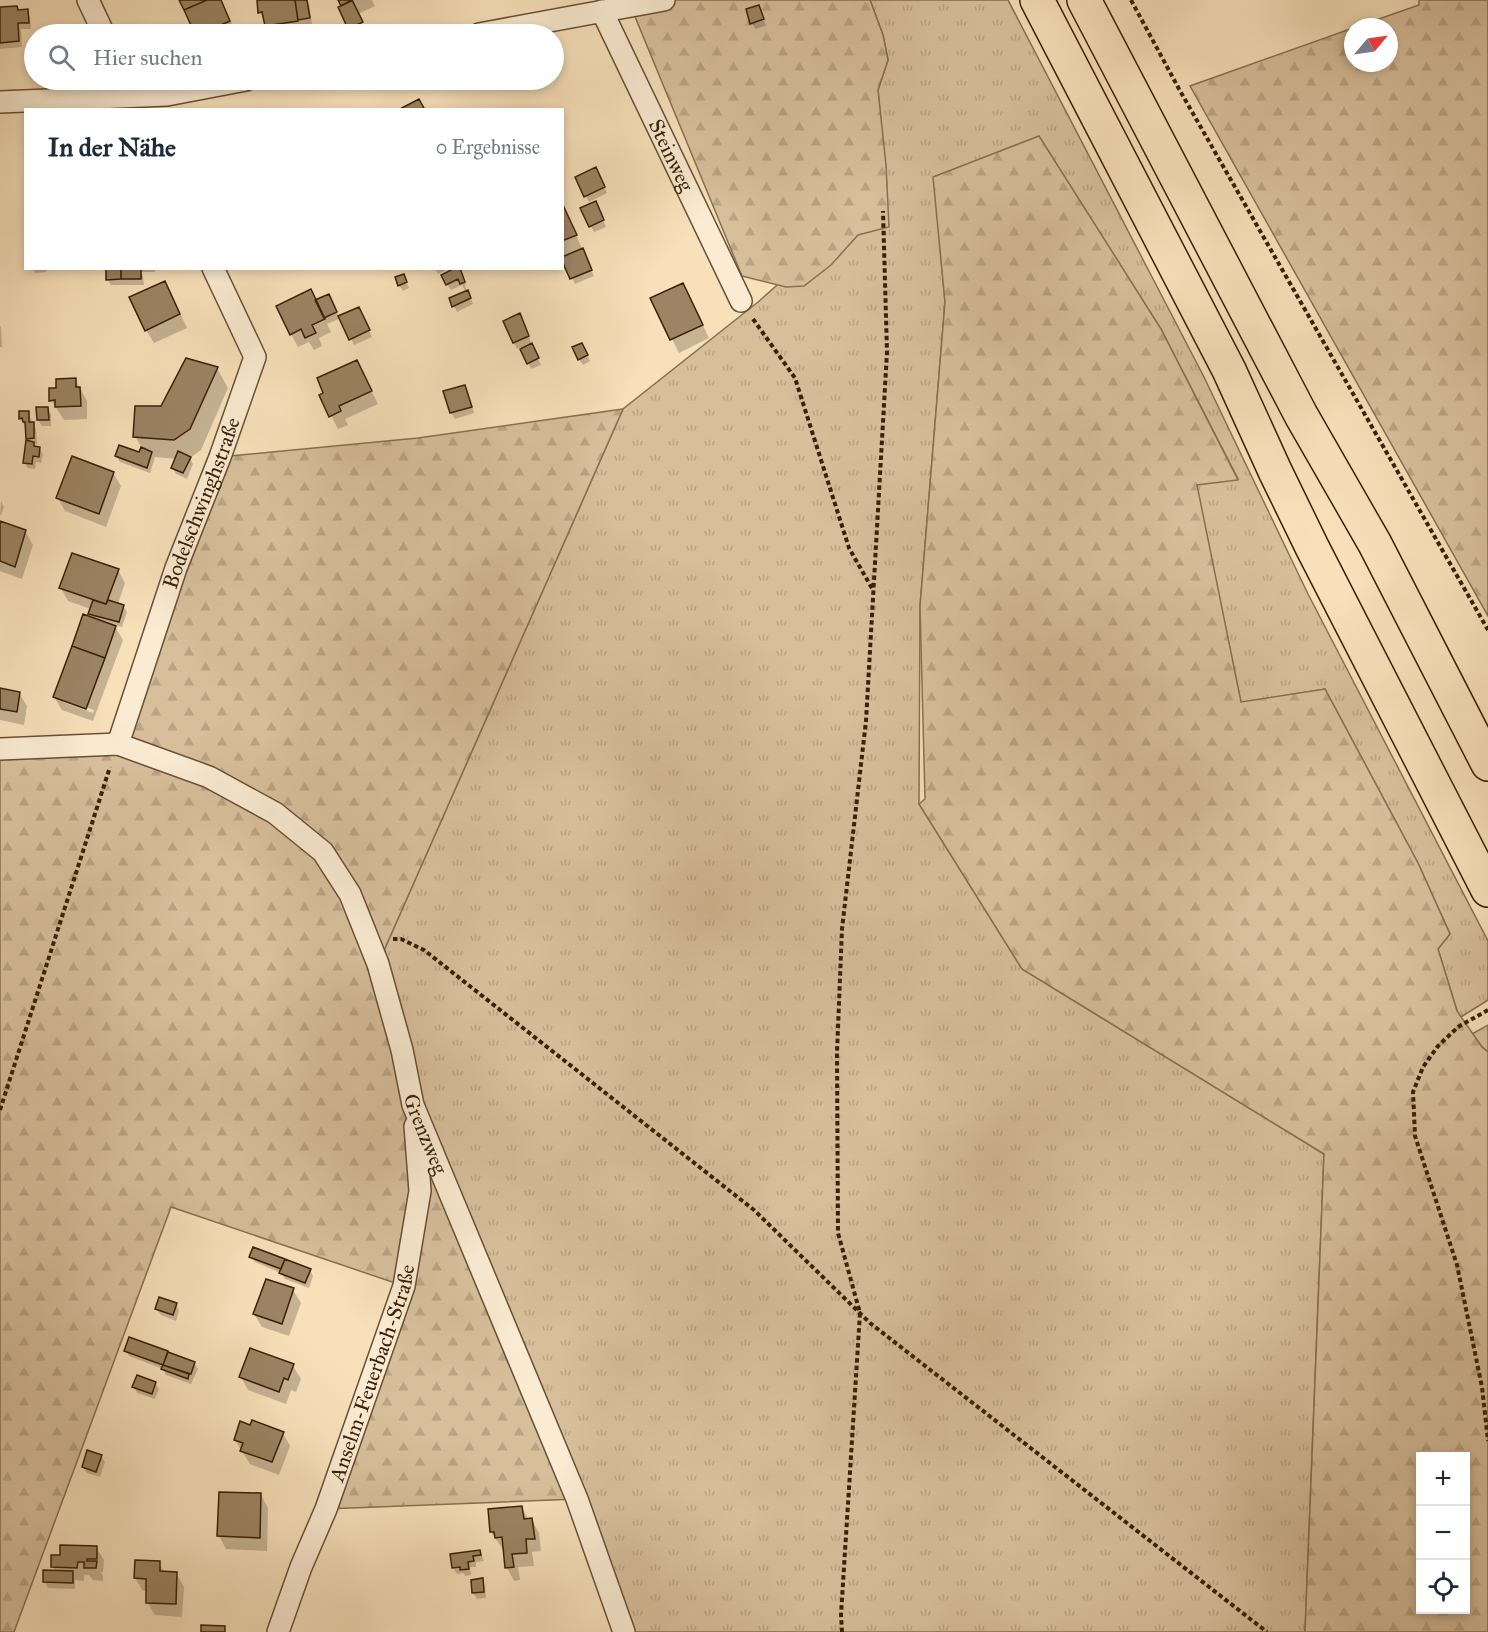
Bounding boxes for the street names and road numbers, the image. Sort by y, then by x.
street label: Steinweg [643,115,700,196]
street label: Bodelschwinghstraße [157,414,246,592]
street label: Grenzweg [398,1091,453,1178]
street label: Anselm-Feuerbach-Straße [323,1262,420,1486]

